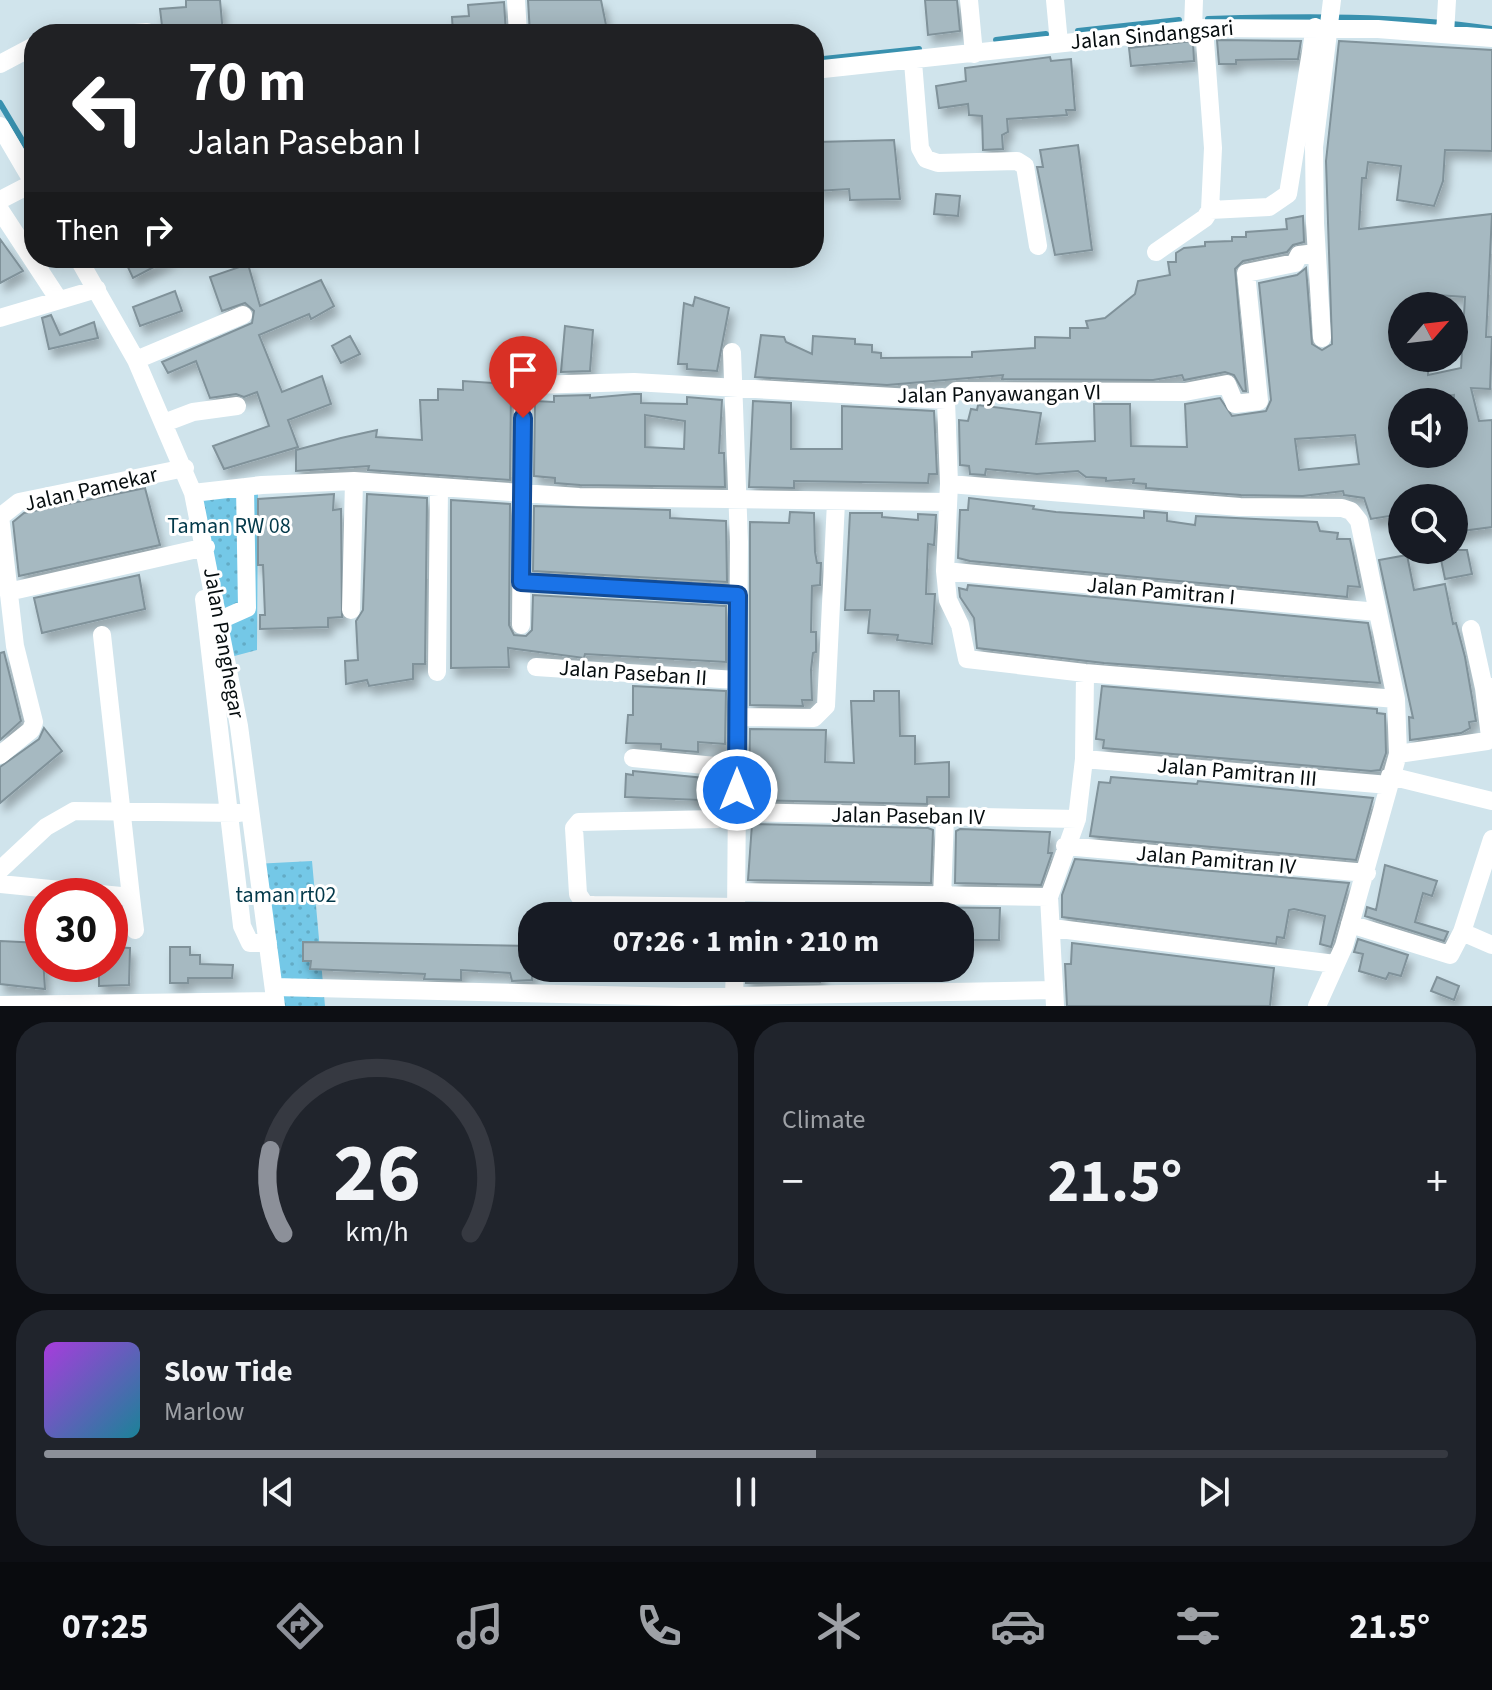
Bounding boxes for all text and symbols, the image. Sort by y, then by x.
street label: Jalan Sindangsari [1069,12,1235,58]
text: 70 m [188,43,306,122]
icon: left [56,56,160,160]
text: Jalan Paseban I [188,117,421,168]
icon: right [136,208,180,252]
text: Then [56,209,120,252]
north arrow [1388,292,1468,372]
map controls [1388,292,1468,564]
pin [489,336,557,418]
icon: arrive [501,348,545,392]
street label: Jalan Panyawangan VI [897,376,1101,412]
button: sound [1388,388,1468,468]
street label: Jalan Pamekar [21,458,161,520]
button: search [1388,484,1468,564]
park label: Taman RW 08 [167,510,291,542]
street label: Jalan Panghegar [195,565,253,721]
street label: Jalan Pamitran I [1085,569,1237,613]
street label: Jalan Paseban II [558,652,708,694]
position arrow [695,748,779,832]
street label: Jalan Pamitran III [1156,749,1318,795]
street label: Jalan Paseban IV [831,799,986,833]
street label: Jalan Pamitran IV [1135,837,1298,883]
speed limit sign: 30 [24,878,128,982]
park label: taman rt02 [236,879,336,911]
text: 07:26 · 1 min · 210 m [613,920,879,963]
text: Climate [782,1101,866,1138]
text: 26 [333,1115,421,1233]
text: 21.5° [1048,1140,1182,1225]
text: − [782,1151,804,1214]
text: + [1426,1151,1448,1214]
text: km/h [345,1212,409,1252]
text: Slow Tide [164,1350,293,1393]
text: Marlow [164,1393,244,1430]
icon: previous [256,1470,300,1514]
icon: pause [724,1470,768,1514]
icon: next [1192,1470,1236,1514]
icon: directions [272,1598,328,1654]
icon: music [452,1598,508,1654]
icon: phone [631,1598,687,1654]
icon: climate [811,1598,867,1654]
icon: car [990,1598,1046,1654]
icon: filters [1170,1598,1226,1654]
text: 07:25 [62,1601,149,1652]
text: 21.5° [1349,1601,1430,1652]

